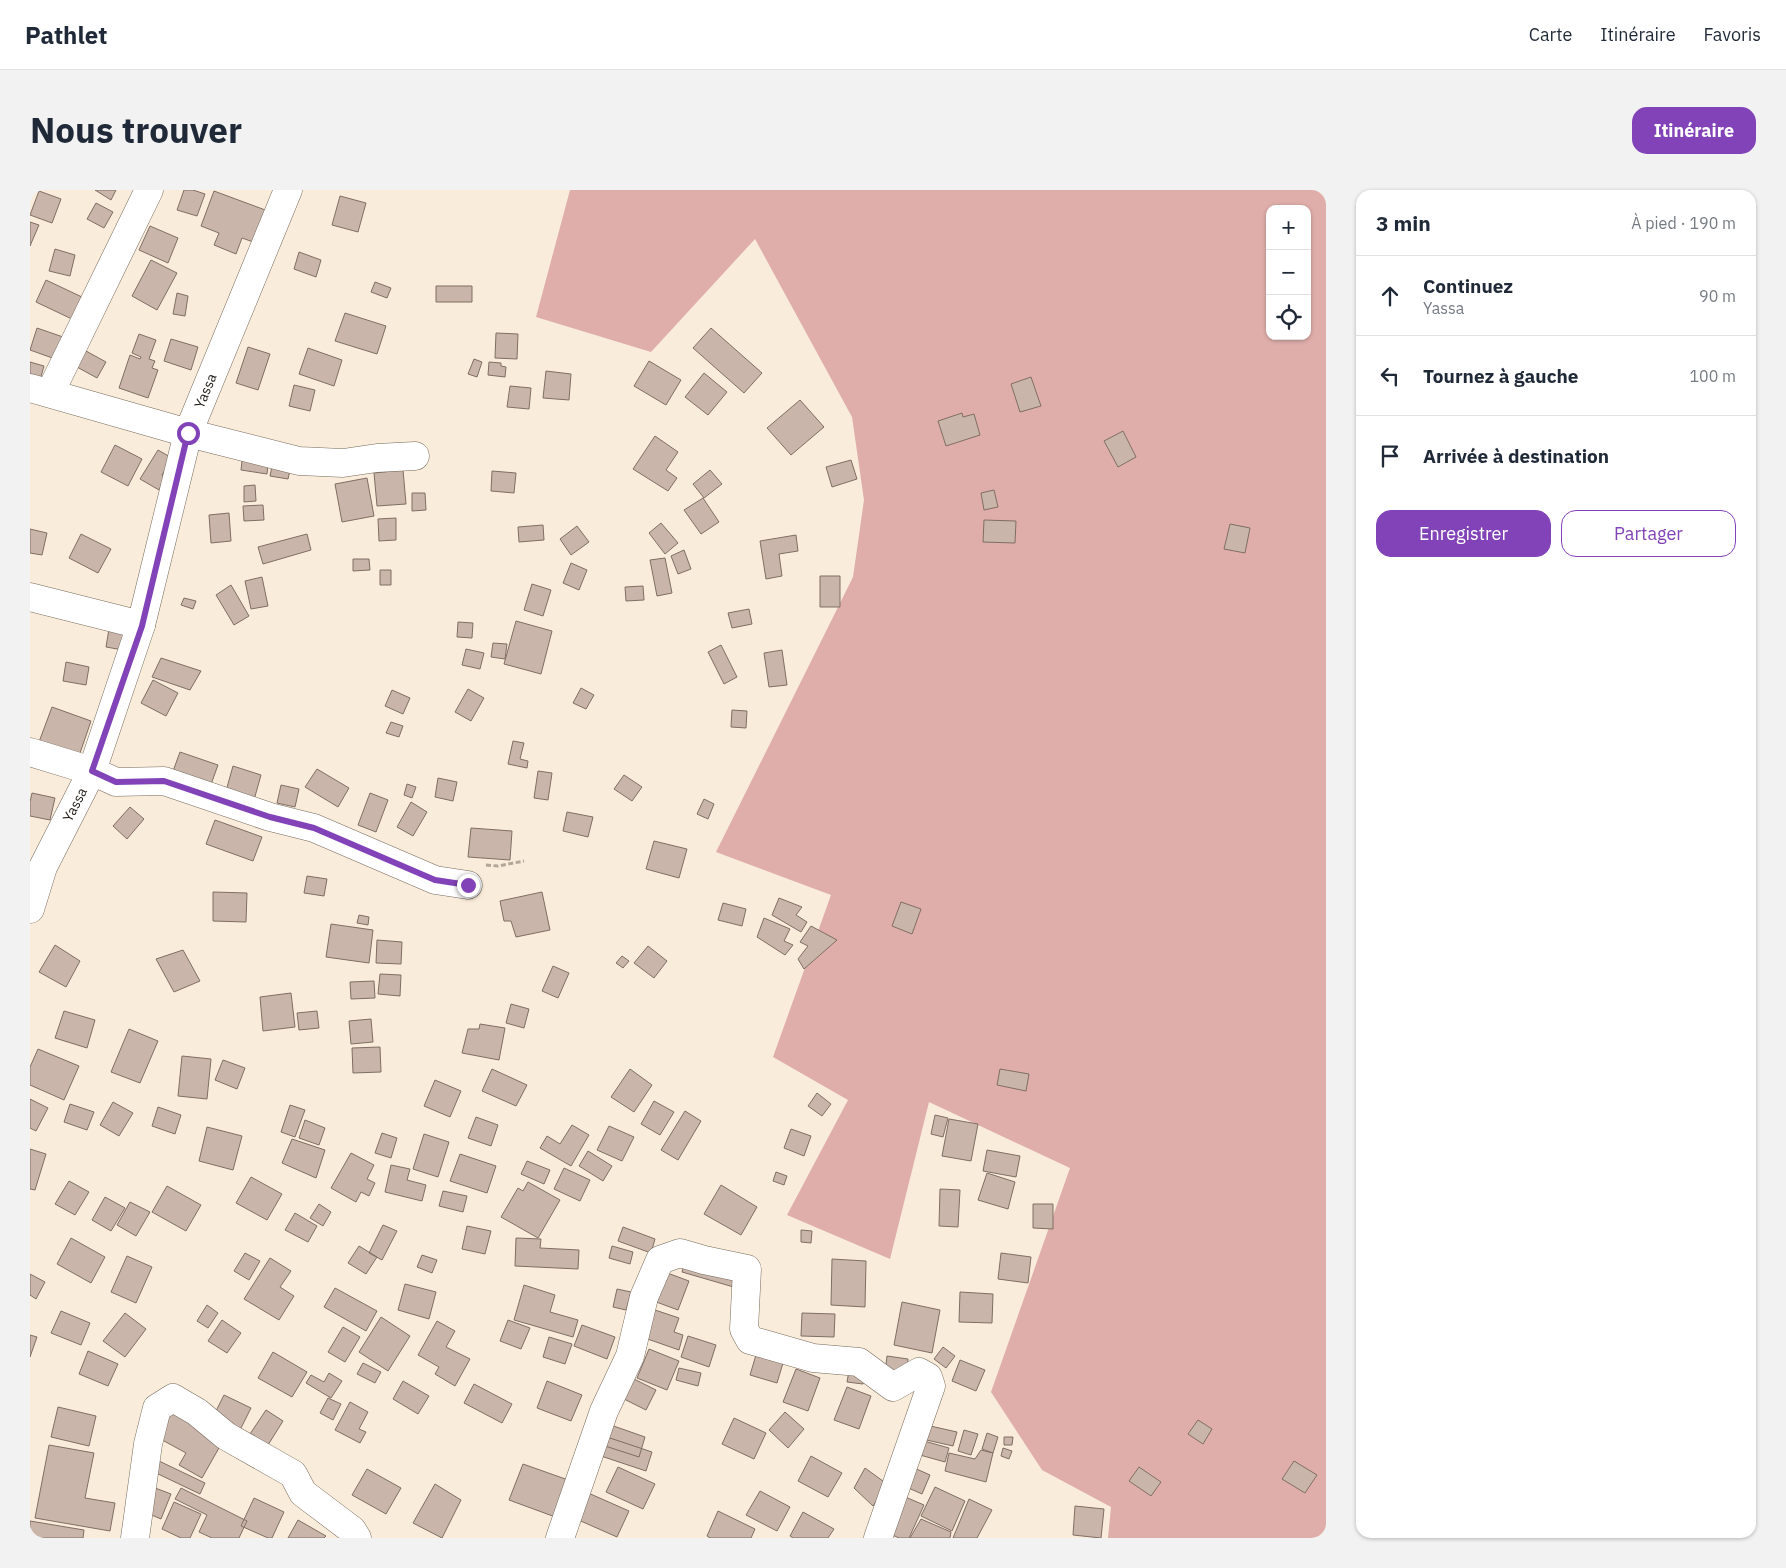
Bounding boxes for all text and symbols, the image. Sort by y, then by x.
text: Pathlet [25,19,107,51]
text: Carte [1529,23,1572,46]
text: Itinéraire [1600,23,1676,46]
text: Favoris [1704,23,1761,46]
text: Nous trouver [30,107,242,153]
button: Itinéraire [1632,107,1756,154]
map controls [1266,205,1311,340]
button: + [1266,205,1311,250]
text: 3 min [1376,209,1431,237]
text: À pied · 190 m [1631,213,1736,233]
button: − [1266,250,1311,295]
text: Continuez [1423,274,1513,298]
icon: ahead [1376,282,1404,310]
text: 90 m [1699,286,1736,306]
button: locate [1266,295,1311,340]
text: Yassa [1423,298,1464,318]
icon: left [1376,362,1404,390]
text: Tournez à gauche [1423,364,1579,388]
text: 100 m [1689,366,1736,386]
street label: Yassa [190,370,221,411]
route start [177,422,200,445]
icon: arrive [1376,442,1404,470]
text: Arrivée à destination [1423,444,1609,468]
button: Enregistrer [1376,510,1551,557]
button: Partager [1561,510,1736,557]
street label: Yassa [59,784,91,825]
route end [457,874,480,897]

